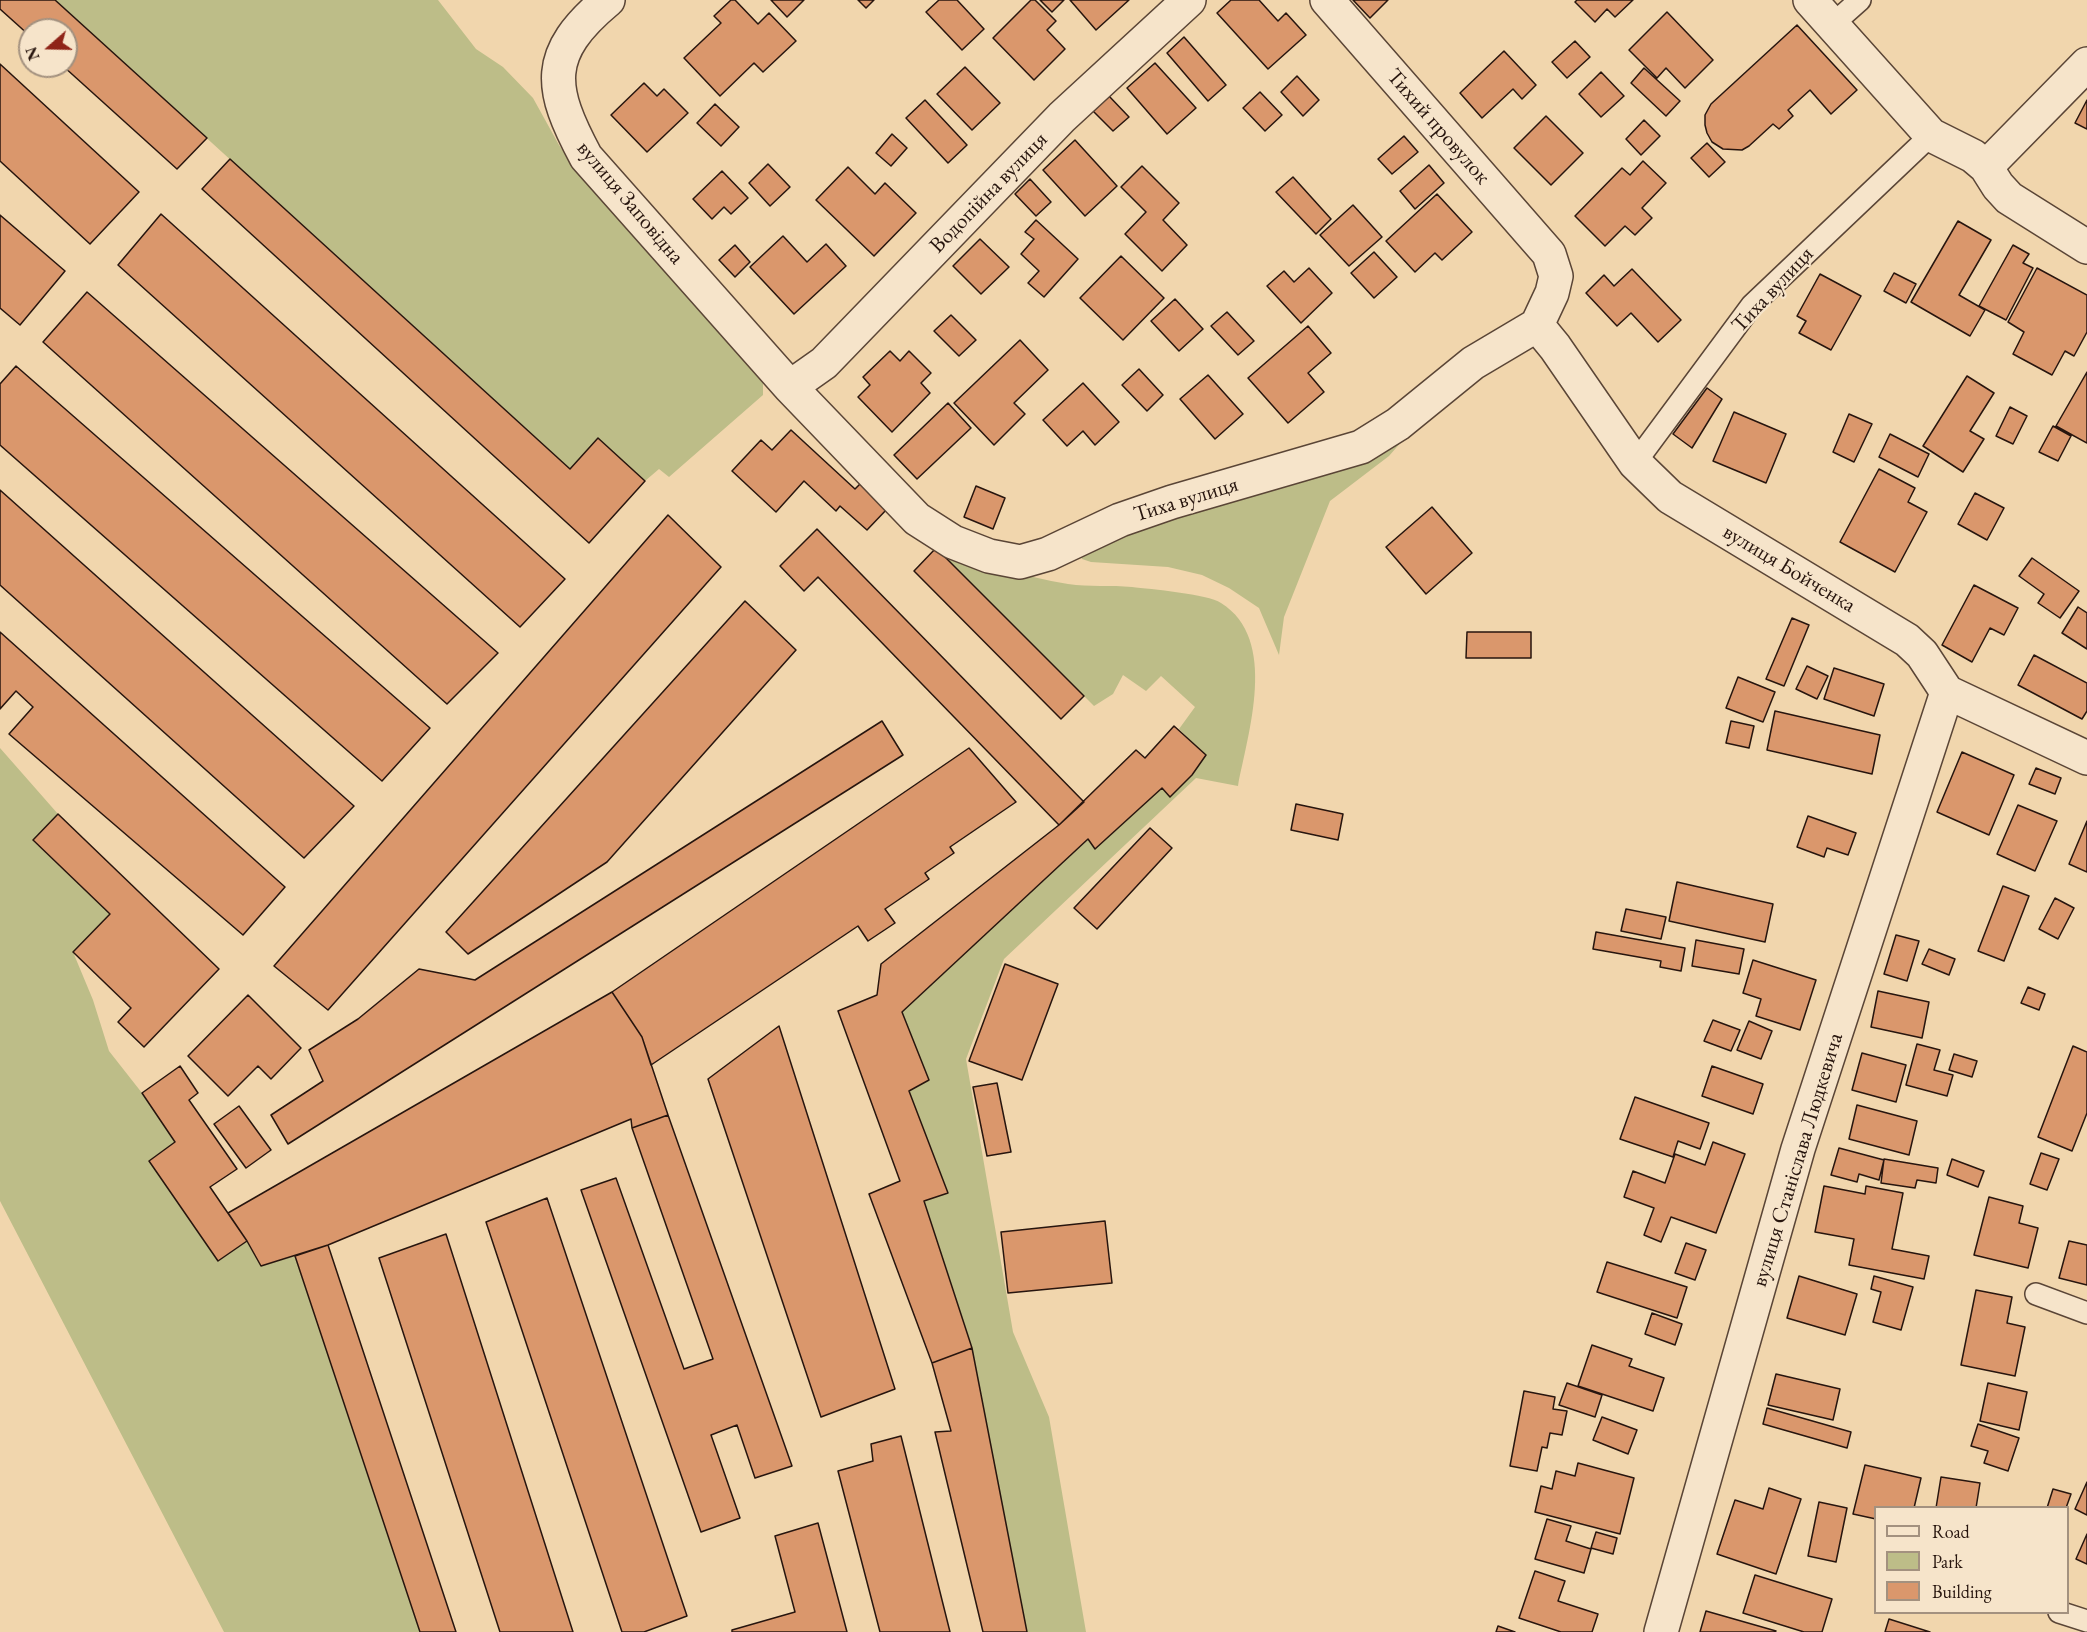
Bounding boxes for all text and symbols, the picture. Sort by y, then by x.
north arrow [18,18,78,78]
text: N [20,44,45,63]
street label: Тихий провулок [1381,64,1495,190]
street label: Водопійна вулиця [925,127,1053,259]
street label: вулиця Заповідна [571,136,689,270]
street label: Тиха вулиця [1727,242,1819,338]
street label: Тиха вулиця [1131,472,1241,528]
street label: вулиця Бойченка [1718,519,1860,619]
street label: вулиця Станіслава Людкевича [1747,1030,1849,1290]
legend [1874,1506,2069,1614]
text: Road [1932,1520,1970,1543]
text: Park [1932,1550,1963,1573]
text: Building [1932,1580,1992,1603]

